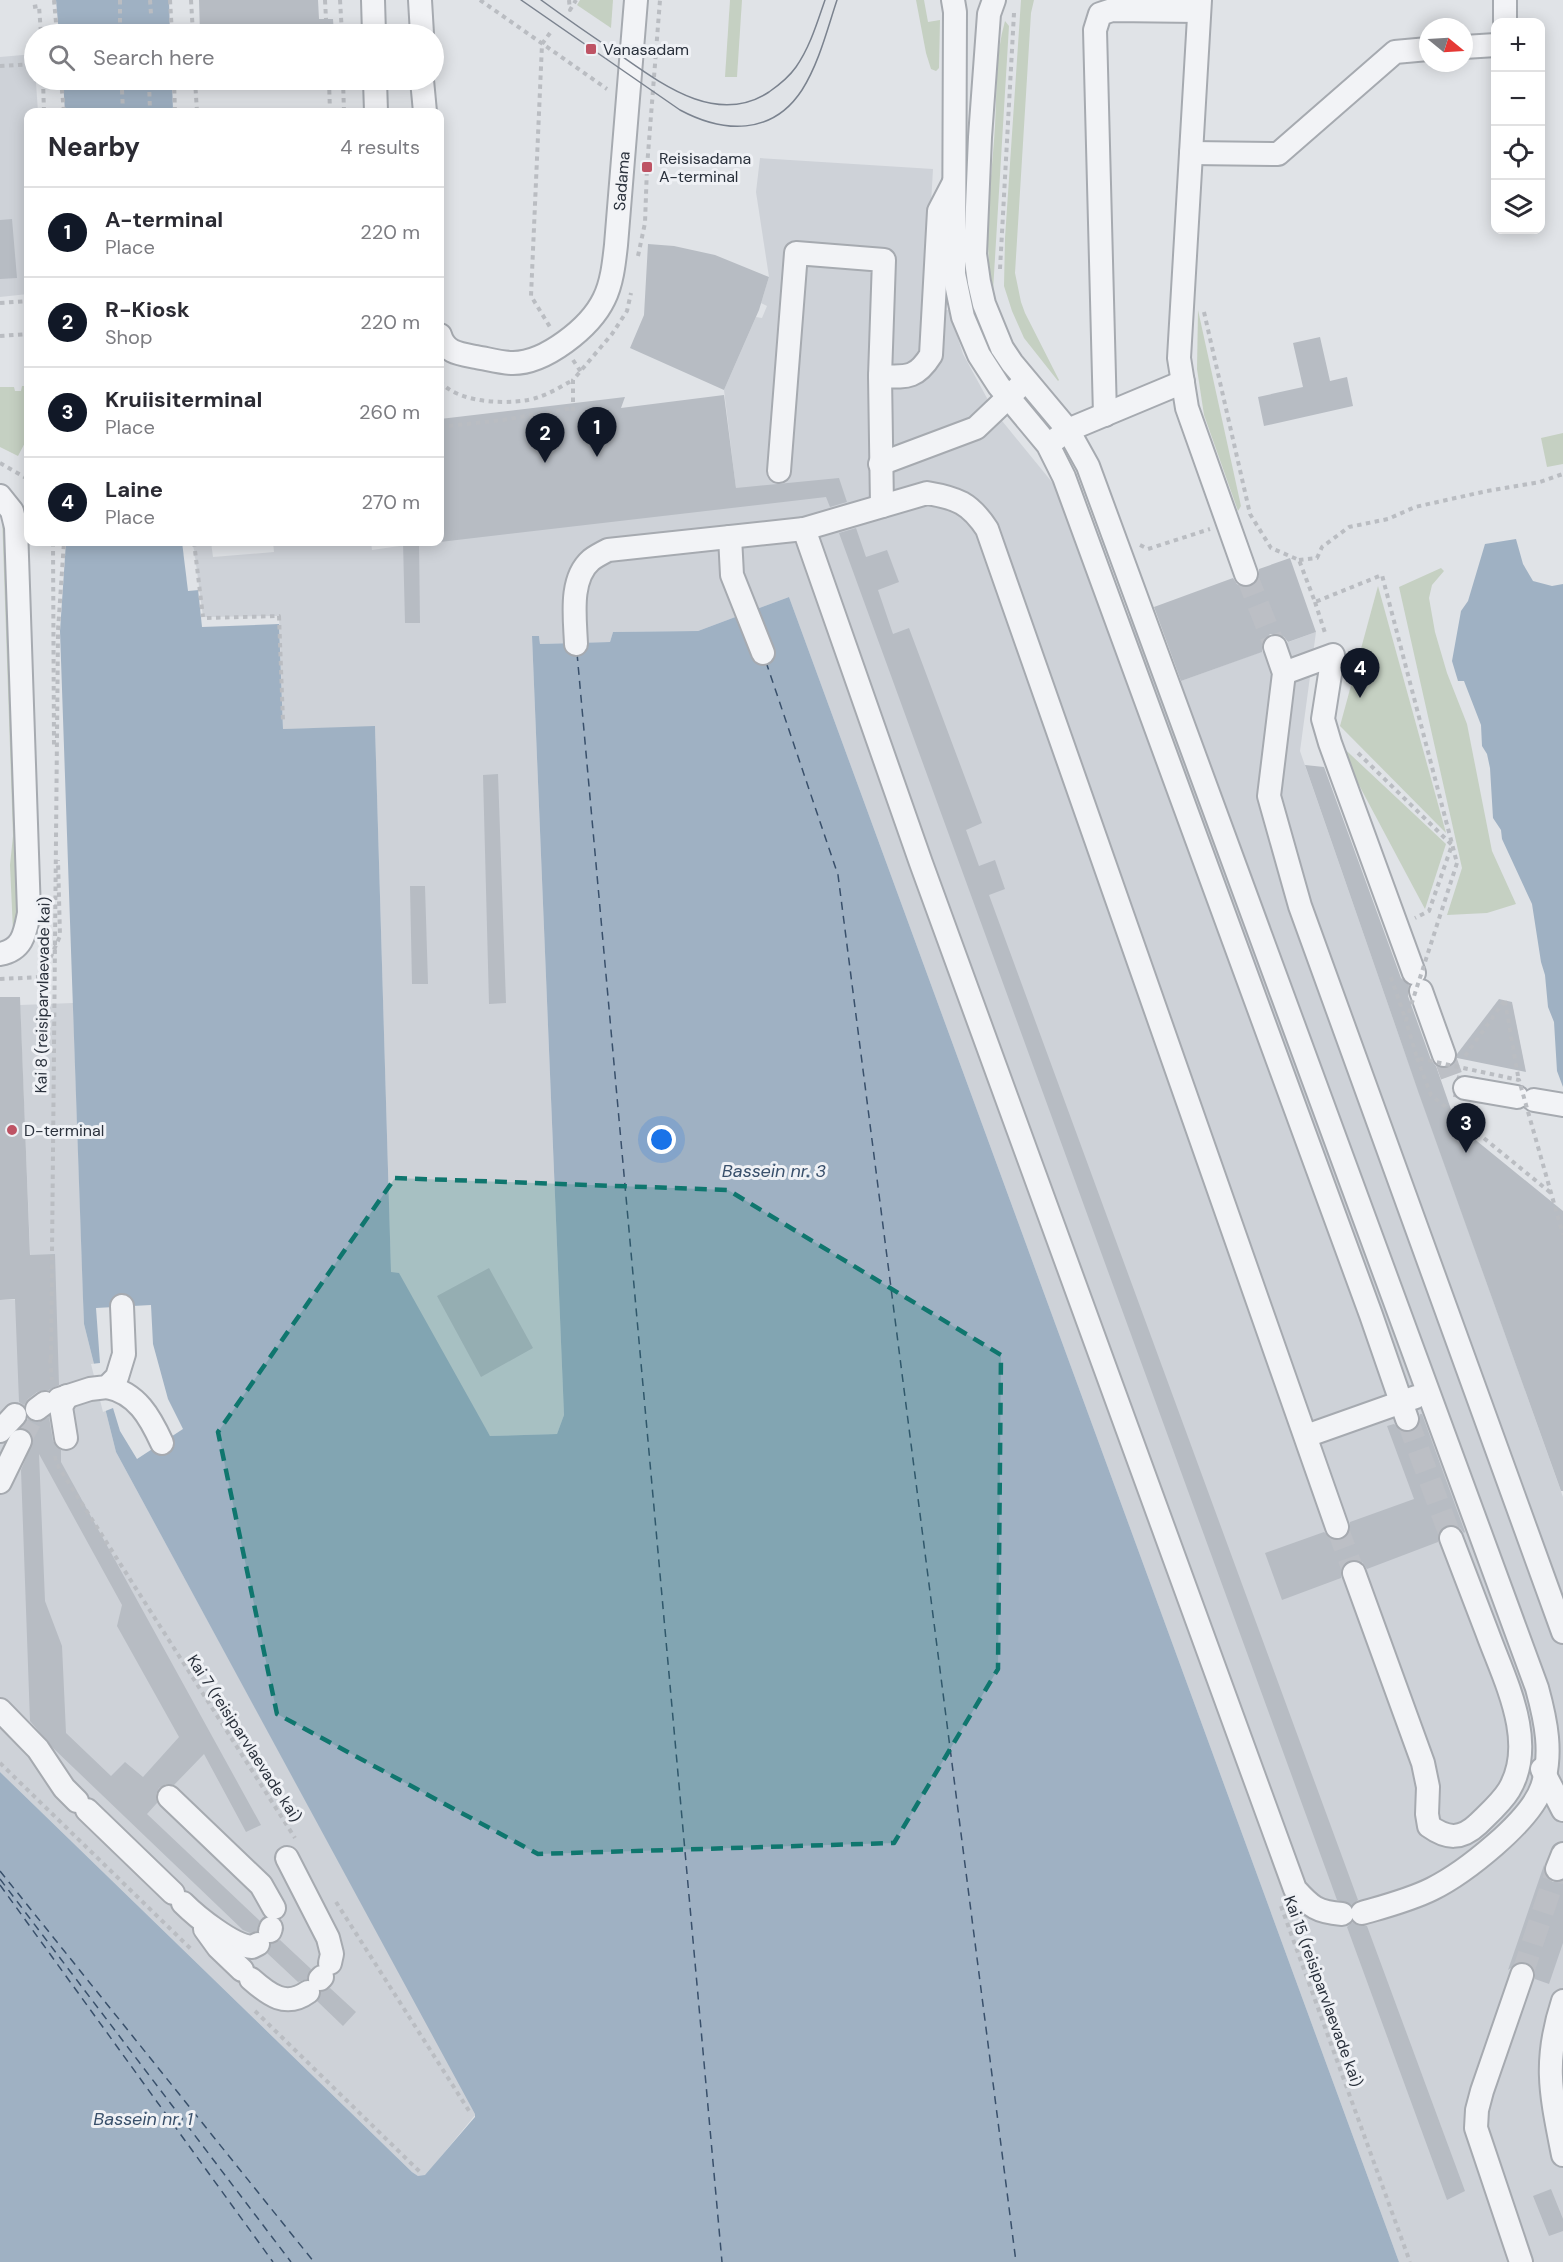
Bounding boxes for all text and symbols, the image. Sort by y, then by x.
north arrow [1419,18,1473,72]
map controls [1491,18,1545,234]
button: + [1491,18,1545,72]
search box [24,24,444,90]
place label: Vanasadam [603,39,689,60]
icon: search [45,41,78,74]
marker: Vanasadam [584,42,598,56]
text: Search here [93,43,214,72]
button: − [1491,72,1545,126]
button: locate [1491,126,1545,180]
text: Nearby [48,130,140,164]
text: 4 results [340,134,420,160]
place label: Reisisadama A-terminal [659,148,751,187]
street label: Sadama [609,150,635,212]
marker: Reisisadama A-terminal [640,160,654,174]
button: layers [1491,180,1545,234]
text: A-terminal [105,205,223,234]
text: 1 [64,219,71,245]
text: 220 m [360,219,420,245]
text: Place [105,234,155,260]
text: R-Kiosk [105,295,190,324]
text: 2 [62,309,73,335]
text: 220 m [360,309,420,335]
text: Shop [105,324,152,350]
text: Kruiisiterminal [105,385,262,414]
text: 3 [61,399,74,425]
text: 260 m [359,399,420,425]
pin: 1 [578,408,616,457]
text: Place [105,414,155,440]
pin: 2 [526,414,564,463]
text: Laine [105,475,163,504]
text: 4 [61,489,74,515]
text: 270 m [362,489,420,515]
text: Place [105,504,155,530]
pin: 4 [1340,648,1380,698]
street label: Kai 8 (reisiparvlaevade kai) [30,896,55,1094]
pin: 3 [1446,1104,1486,1153]
place label: D-terminal [24,1120,104,1141]
marker: D-terminal [5,1123,19,1137]
your location [647,1125,676,1154]
water label: Bassein nr. 3 [722,1159,826,1183]
street label: Kai 7 (reisiparvlaevade kai) [182,1650,307,1826]
street label: Kai 15 (reisiparvlaevade kai) [1279,1893,1368,2090]
water label: Bassein nr. 1 [93,2107,193,2131]

